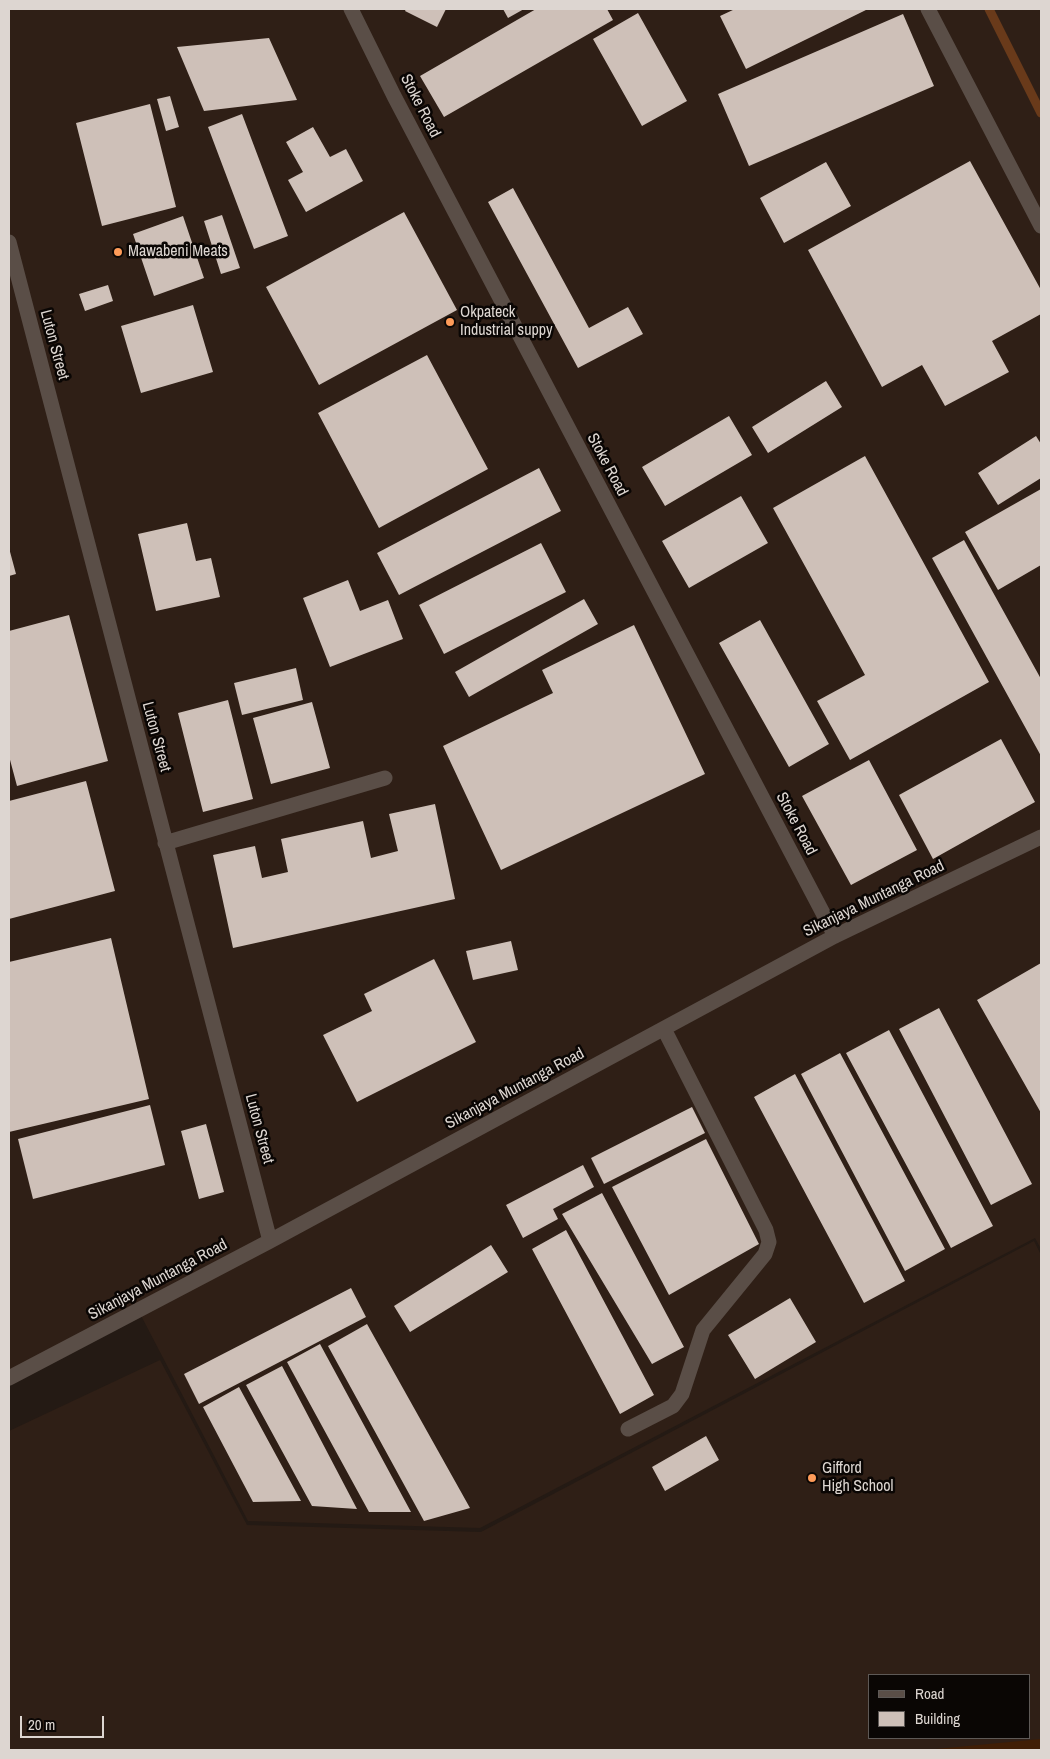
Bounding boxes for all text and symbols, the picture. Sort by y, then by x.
street label: Stoke Road [396,71,444,141]
place label: Mawabeni Meats [128,242,228,262]
marker: Mawabeni Meats [112,246,124,258]
place label: Okpateck Industrial suppy [460,303,553,341]
street label: Luton Street [35,308,73,382]
marker: Okpateck Industrial suppy [444,316,456,328]
street label: Stoke Road [582,430,632,500]
street label: Luton Street [137,700,175,774]
street label: Stoke Road [771,789,821,859]
street label: Sikanjaya Muntanga Road [800,856,948,942]
street label: Sikanjaya Muntanga Road [442,1044,588,1134]
street label: Luton Street [240,1092,278,1166]
street label: Sikanjaya Muntanga Road [85,1235,231,1325]
place label: Gifford High School [822,1459,893,1497]
marker: Gifford High School [806,1472,818,1484]
legend [868,1674,1030,1739]
text: Road [915,1683,944,1704]
scale bar [22,1706,106,1738]
text: Building [915,1708,960,1729]
text: 20 m [28,1714,55,1735]

